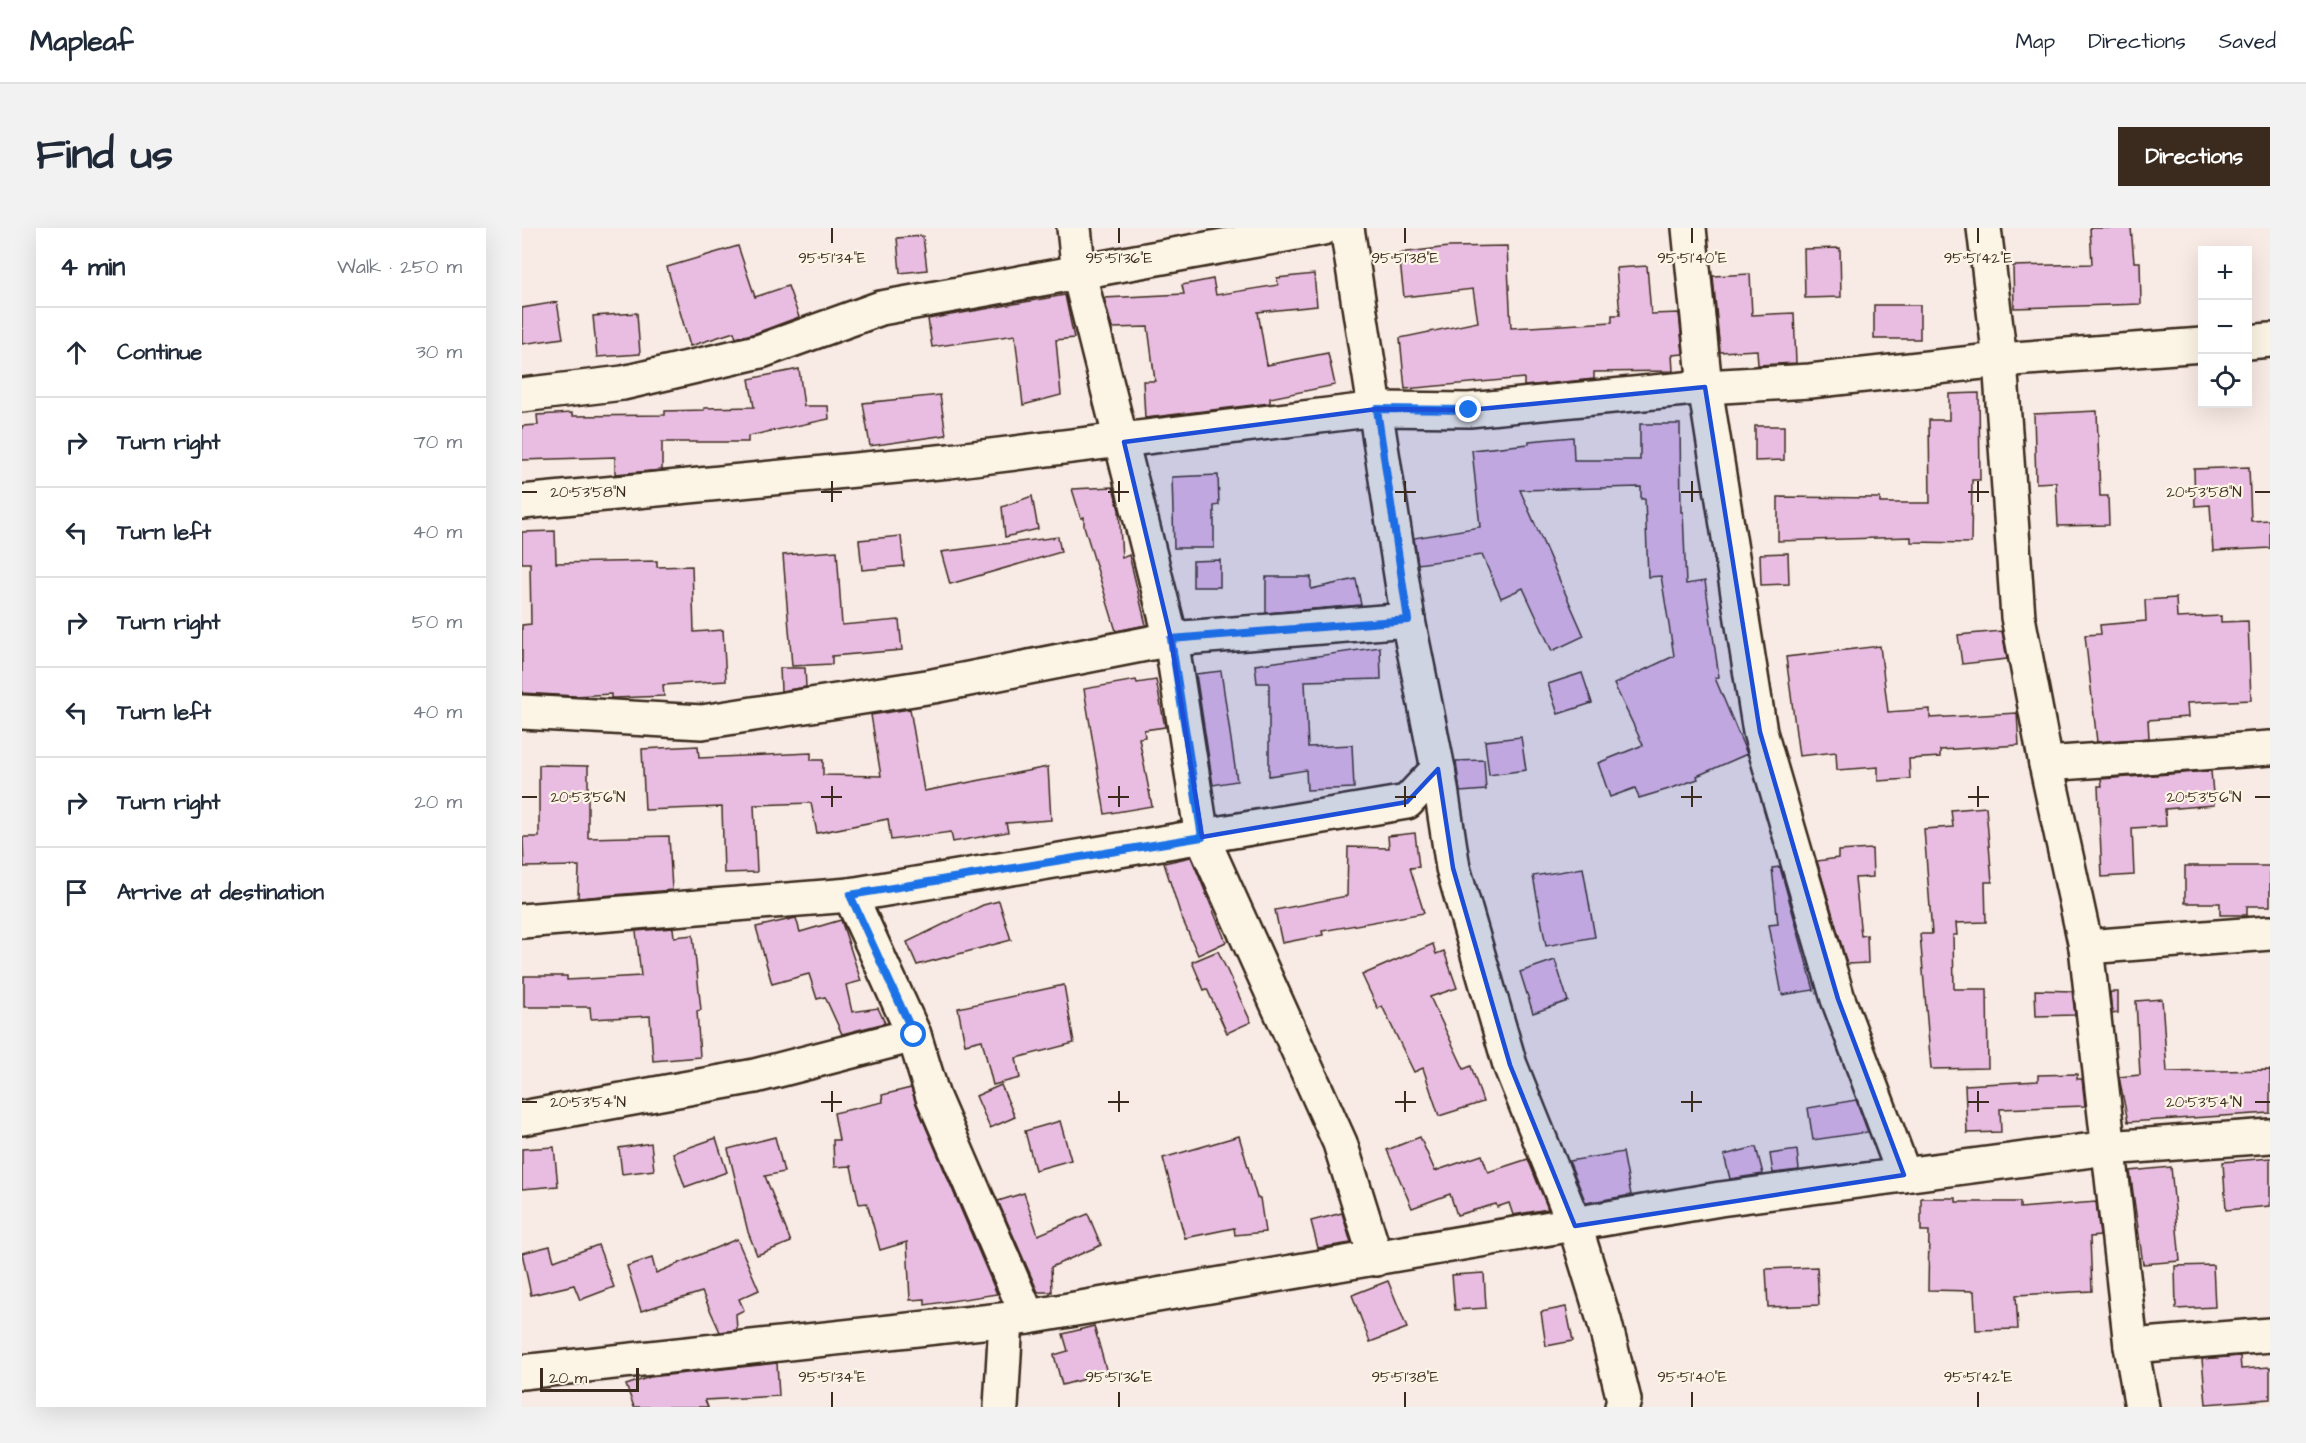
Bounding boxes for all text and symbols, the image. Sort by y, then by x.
text: Mapleaf [30,22,133,61]
text: Map [2015,27,2055,56]
text: Directions [2088,27,2186,56]
text: Saved [2219,27,2276,56]
text: Find us [36,127,173,185]
button: Directions [2118,127,2270,186]
map controls [2198,246,2252,408]
button: + [2198,246,2252,300]
text: 95°51'34"E [798,248,866,269]
text: 95°51'36"E [1086,248,1153,269]
text: 95°51'38"E [1371,248,1439,269]
text: 95°51'40"E [1657,248,1727,269]
text: 95°51'42"E [1944,248,2012,269]
text: 4 min [60,249,125,285]
text: Walk · 250 m [337,253,462,281]
button: − [2198,300,2252,354]
icon: ahead [60,336,93,369]
text: Continue [117,337,202,368]
text: 30 m [416,338,462,366]
button: locate [2198,354,2252,408]
route end [1455,396,1481,422]
icon: right [60,426,93,459]
text: Turn right [117,427,220,458]
text: 70 m [414,428,462,456]
text: 20°53'58"N [550,482,626,503]
text: 20°53'58"N [2166,482,2242,503]
icon: left [60,516,93,549]
text: Turn left [117,517,211,548]
text: 40 m [412,518,462,546]
icon: right [60,606,93,639]
text: Turn right [117,607,220,638]
text: 50 m [412,608,462,636]
icon: left [60,696,93,729]
text: Turn left [117,697,211,728]
text: 40 m [412,698,462,726]
icon: right [60,786,93,819]
text: Turn right [117,787,220,818]
text: 20°53'56"N [551,787,626,808]
text: 20°53'56"N [2167,787,2242,808]
text: 20 m [414,788,462,816]
icon: arrive [60,876,93,909]
text: Arrive at destination [117,877,324,908]
route start [900,1021,926,1047]
text: 20°53'54"N [550,1092,626,1113]
text: 20°53'54"N [2166,1092,2242,1113]
scale bar [540,1365,639,1392]
text: 20 m [549,1367,587,1389]
text: 95°51'34"E [798,1367,866,1388]
text: 95°51'36"E [1086,1367,1153,1388]
text: 95°51'38"E [1371,1367,1439,1388]
text: 95°51'40"E [1657,1367,1727,1388]
text: 95°51'42"E [1944,1367,2012,1388]

